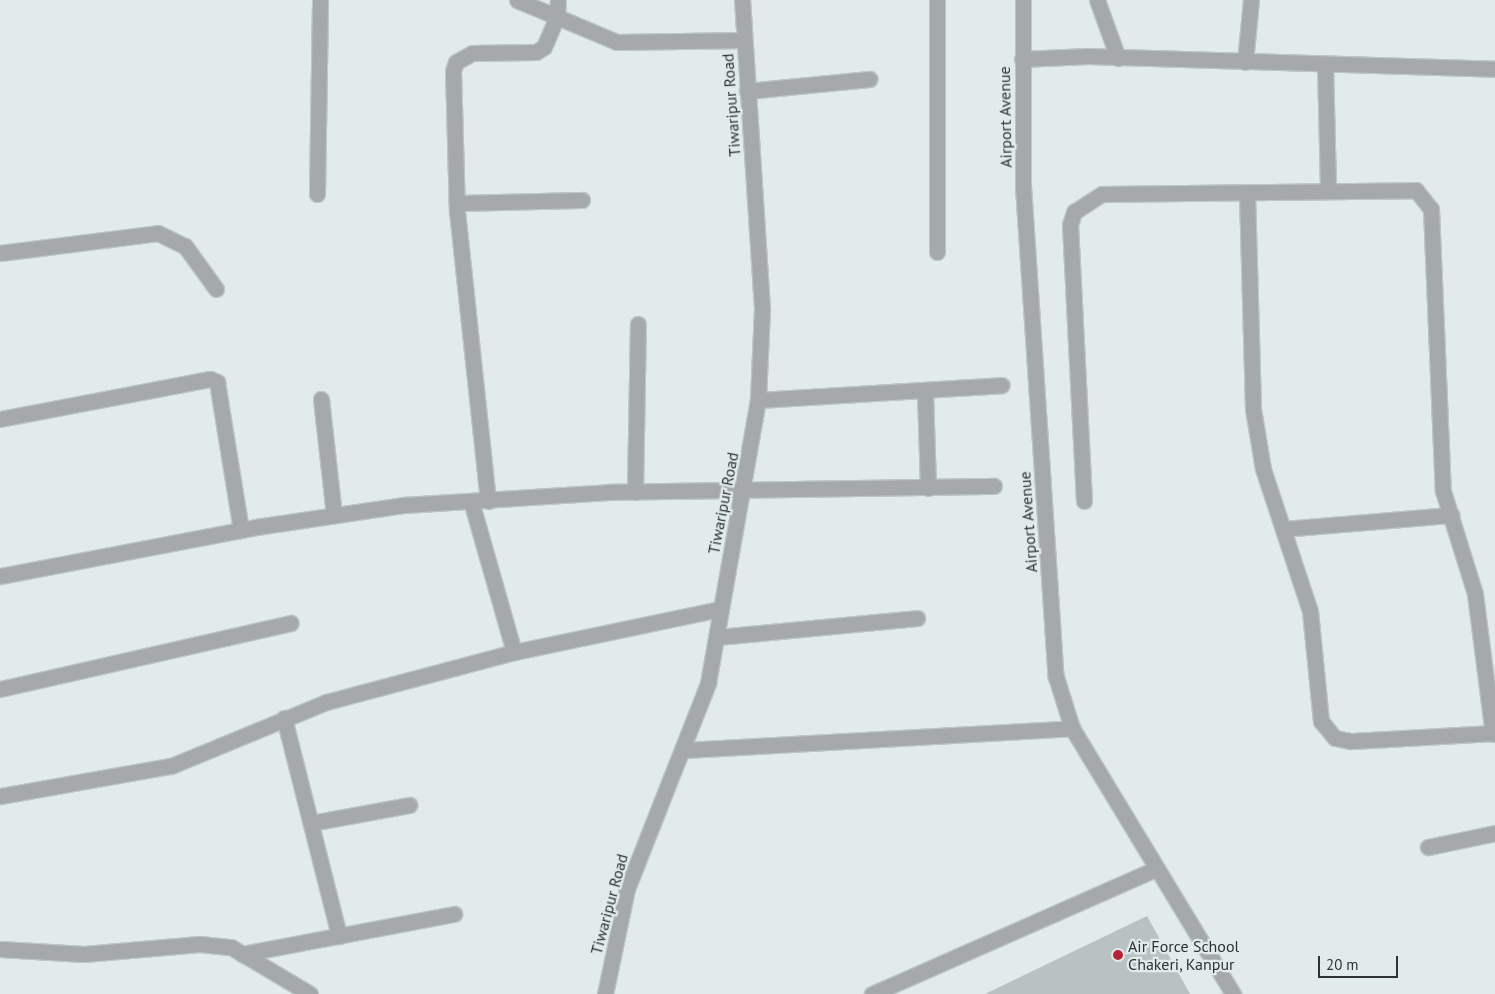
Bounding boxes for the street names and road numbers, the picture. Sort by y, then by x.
street label: Tiwaripur Road [718,53,744,157]
street label: Airport Avenue [995,66,1015,168]
street label: Tiwaripur Road [704,450,742,556]
street label: Airport Avenue [1015,471,1041,573]
street label: Tiwaripur Road [586,852,632,956]

